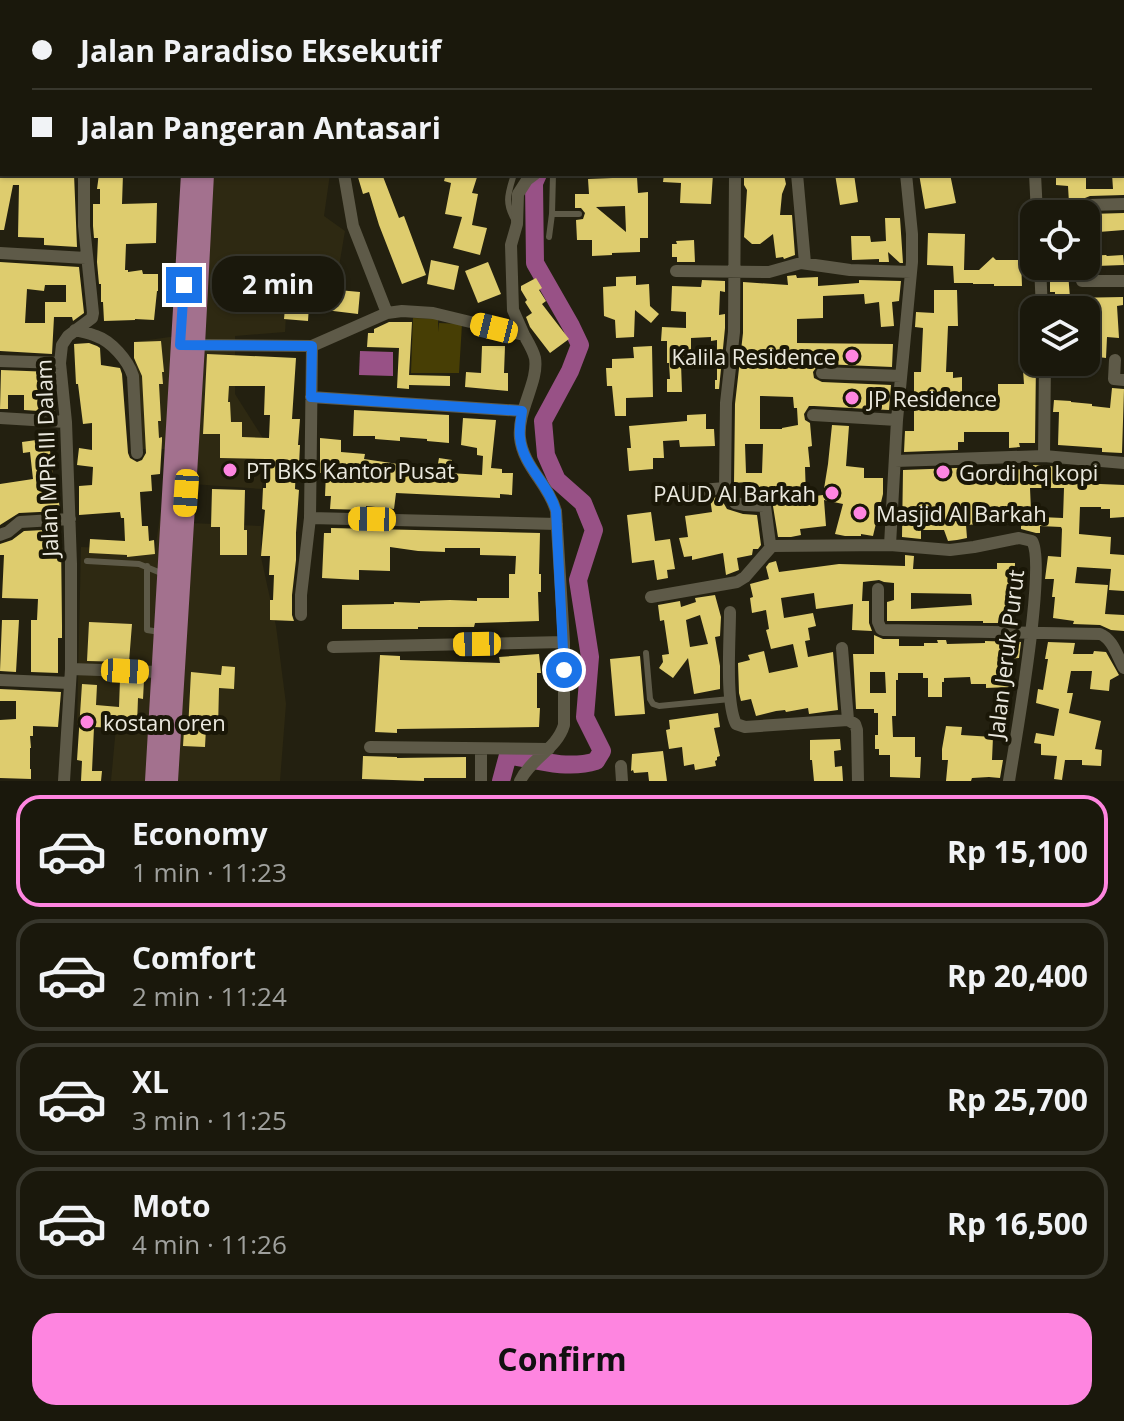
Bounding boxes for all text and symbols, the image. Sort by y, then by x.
text: Jalan Paradiso Eksekutif [80,30,441,71]
text: Jalan Pangeran Antasari [80,107,441,148]
map controls [1020,200,1100,376]
button: locate [1020,200,1100,280]
callout: 2 min [212,257,344,313]
text: 2 min [242,266,314,302]
route end [166,267,202,303]
button: layers [1020,296,1100,376]
car [468,311,520,345]
place label: Kalila Residence [672,341,836,371]
marker: Kalila Residence [843,347,861,365]
street label: Jalan MPR III Dalam [28,359,65,559]
place label: JP Residence [866,383,997,413]
marker: JP Residence [843,389,861,407]
place label: PT BKS Kantor Pusat [246,455,455,485]
place label: Gordi hq kopi [959,457,1098,487]
marker: PT BKS Kantor Pusat [221,461,239,479]
marker: Gordi hq kopi [934,463,952,481]
car [172,468,200,518]
place label: PAUD Al Barkah [653,478,816,508]
marker: PAUD Al Barkah [823,484,841,502]
place label: Masjid Al Barkah [876,498,1047,528]
marker: Masjid Al Barkah [851,504,869,522]
car [348,507,396,531]
street label: Jalan Jeruk Purut [979,568,1030,742]
car [453,632,501,656]
route start [546,652,582,688]
car [100,658,150,684]
place label: kostan oren [103,707,226,737]
marker: kostan oren [78,713,96,731]
text: Economy [132,813,268,854]
icon: car [36,815,108,887]
text: Rp 15,100 [947,831,1088,872]
text: 1 min · 11:23 [132,854,287,890]
text: Comfort [132,937,256,978]
icon: car [36,939,108,1011]
text: Rp 20,400 [947,955,1088,996]
text: 2 min · 11:24 [132,978,287,1014]
text: XL [132,1061,169,1102]
icon: car [36,1063,108,1135]
text: Rp 25,700 [947,1079,1088,1120]
text: 3 min · 11:25 [132,1102,287,1138]
text: Moto [132,1185,210,1226]
icon: car [36,1187,108,1259]
text: Rp 16,500 [947,1203,1088,1244]
text: 4 min · 11:26 [132,1226,287,1262]
button: Confirm [32,1313,1092,1405]

